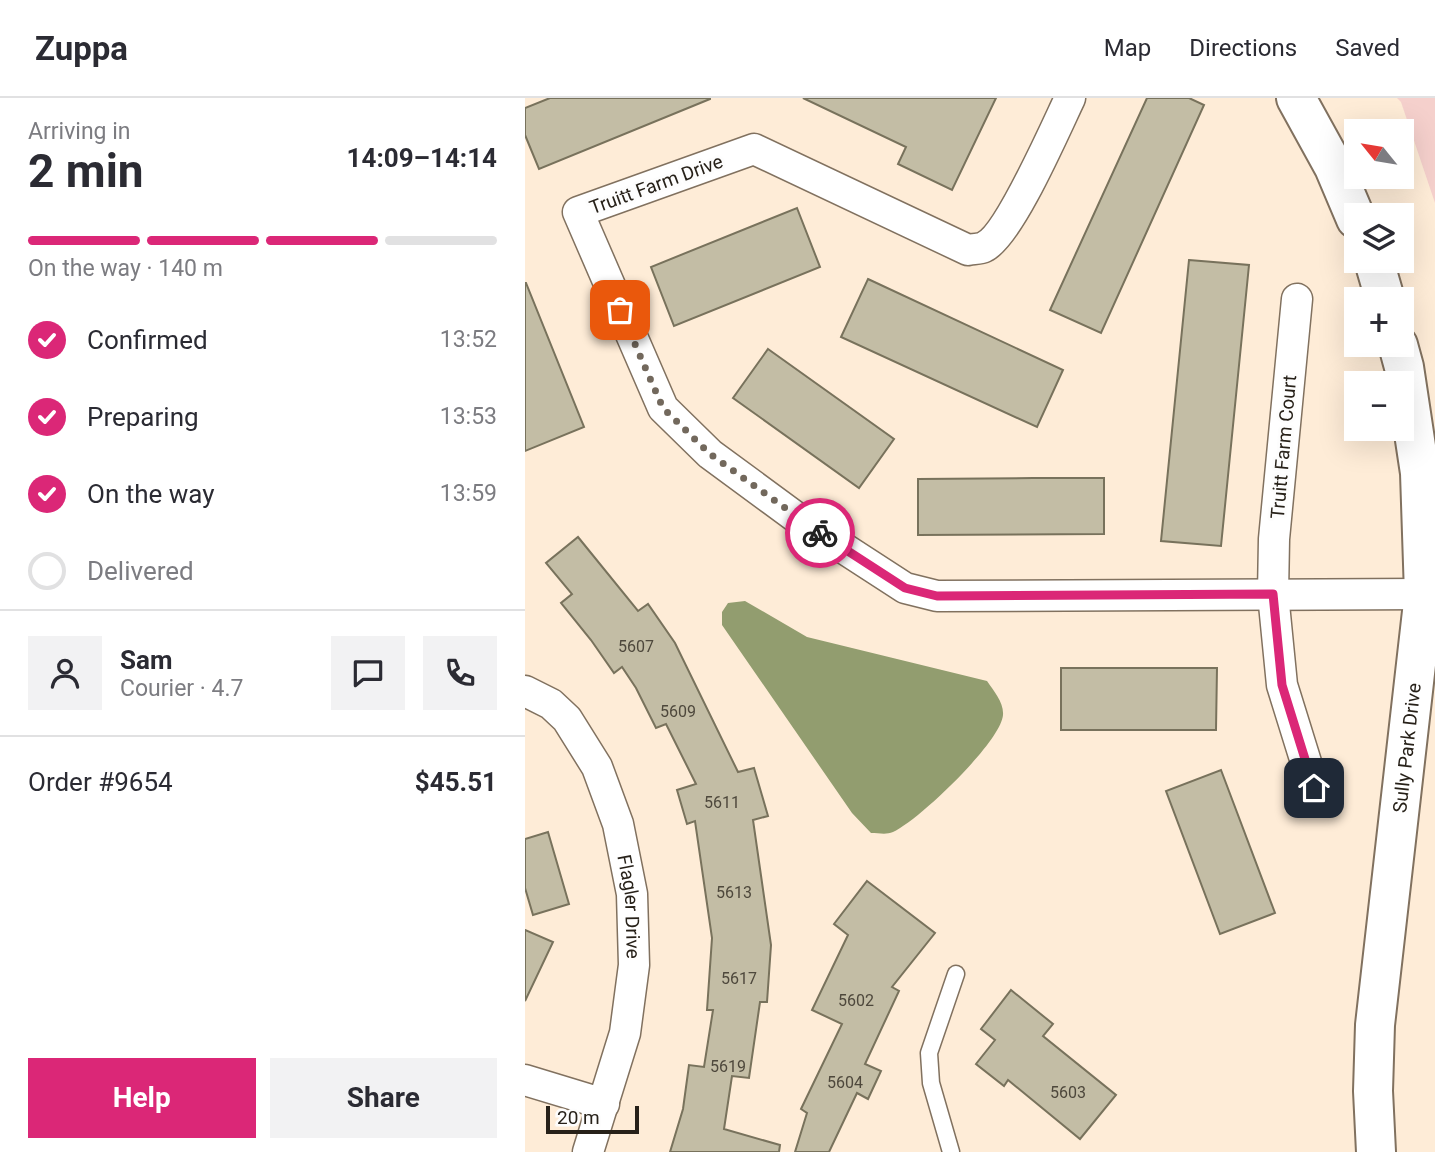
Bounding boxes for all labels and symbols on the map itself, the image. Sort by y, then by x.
north arrow [1344,119,1414,189]
street label: Truitt Farm Drive [586,150,726,219]
pin [590,280,650,340]
street label: Truitt Farm Court [1266,374,1301,520]
courier [785,498,855,568]
house number: 5607 [618,637,654,656]
street label: Sully Park Drive [1388,682,1426,814]
house number: 5609 [660,702,696,721]
pin [1284,758,1344,818]
house number: 5611 [704,793,740,812]
street label: Flagler Drive [612,853,645,959]
house number: 5613 [716,883,752,902]
house number: 5617 [721,969,757,988]
house number: 5602 [838,991,874,1010]
house number: 5619 [710,1057,746,1076]
house number: 5604 [827,1073,863,1092]
house number: 5603 [1050,1083,1086,1102]
scale bar [546,1103,639,1135]

